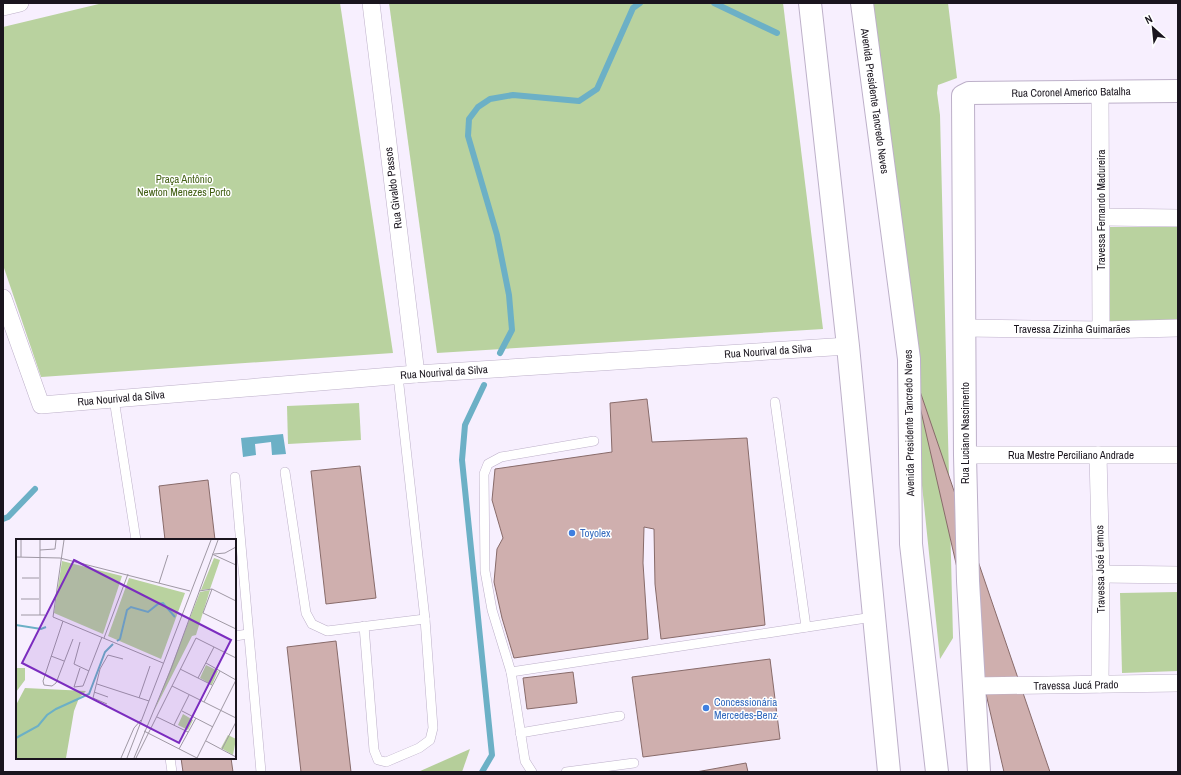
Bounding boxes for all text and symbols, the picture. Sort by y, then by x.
north arrow [1133,8,1173,48]
text: N [1142,11,1155,27]
street label: Avenida Presidente Tancredo Neves [858,26,892,175]
street label: Rua Coronel Americo Batalha [1011,84,1131,100]
street label: Rua Givaldo Passos [381,146,405,230]
street label: Travessa Fernando Madureira [1094,149,1108,271]
park label: Praça Antônio Newton Menezes Porto [137,172,231,199]
street label: Travessa Zizinha Guimarães [1014,322,1131,336]
street label: Rua Nourival da Silva [724,341,812,361]
street label: Avenida Presidente Tancredo Neves [901,349,917,498]
street label: Rua Nourival da Silva [400,362,488,382]
street label: Rua Luciano Nascimento [958,382,972,484]
street label: Rua Nourival da Silva [77,387,165,409]
street label: Rua Mestre Perciliano Andrade [1008,448,1134,462]
street label: Travessa José Lemos [1092,524,1108,613]
place label: Toyolex [580,526,611,540]
marker: Toyolex [567,528,577,538]
inset map [16,539,236,759]
street label: Travessa Jucá Prado [1033,677,1119,693]
place label: Concessionária Mercedes-Benz [714,695,778,722]
marker: Concessionária Mercedes-Benz [701,703,711,713]

